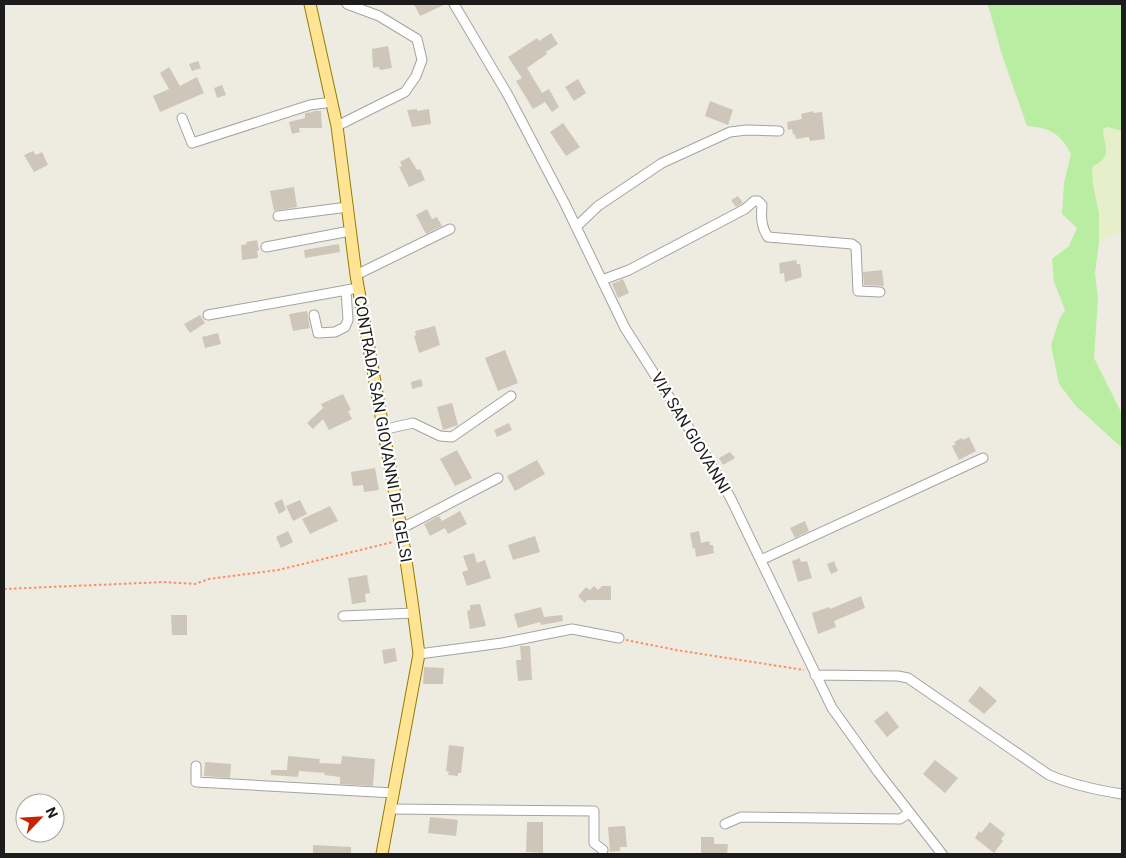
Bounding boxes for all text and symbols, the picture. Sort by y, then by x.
street label: CONTRADA SAN GIOVANNI DEI GELSI [350,294,416,564]
street label: VIA SAN GIOVANNI [647,369,735,497]
north arrow [15,793,65,843]
text: N [42,805,61,820]

